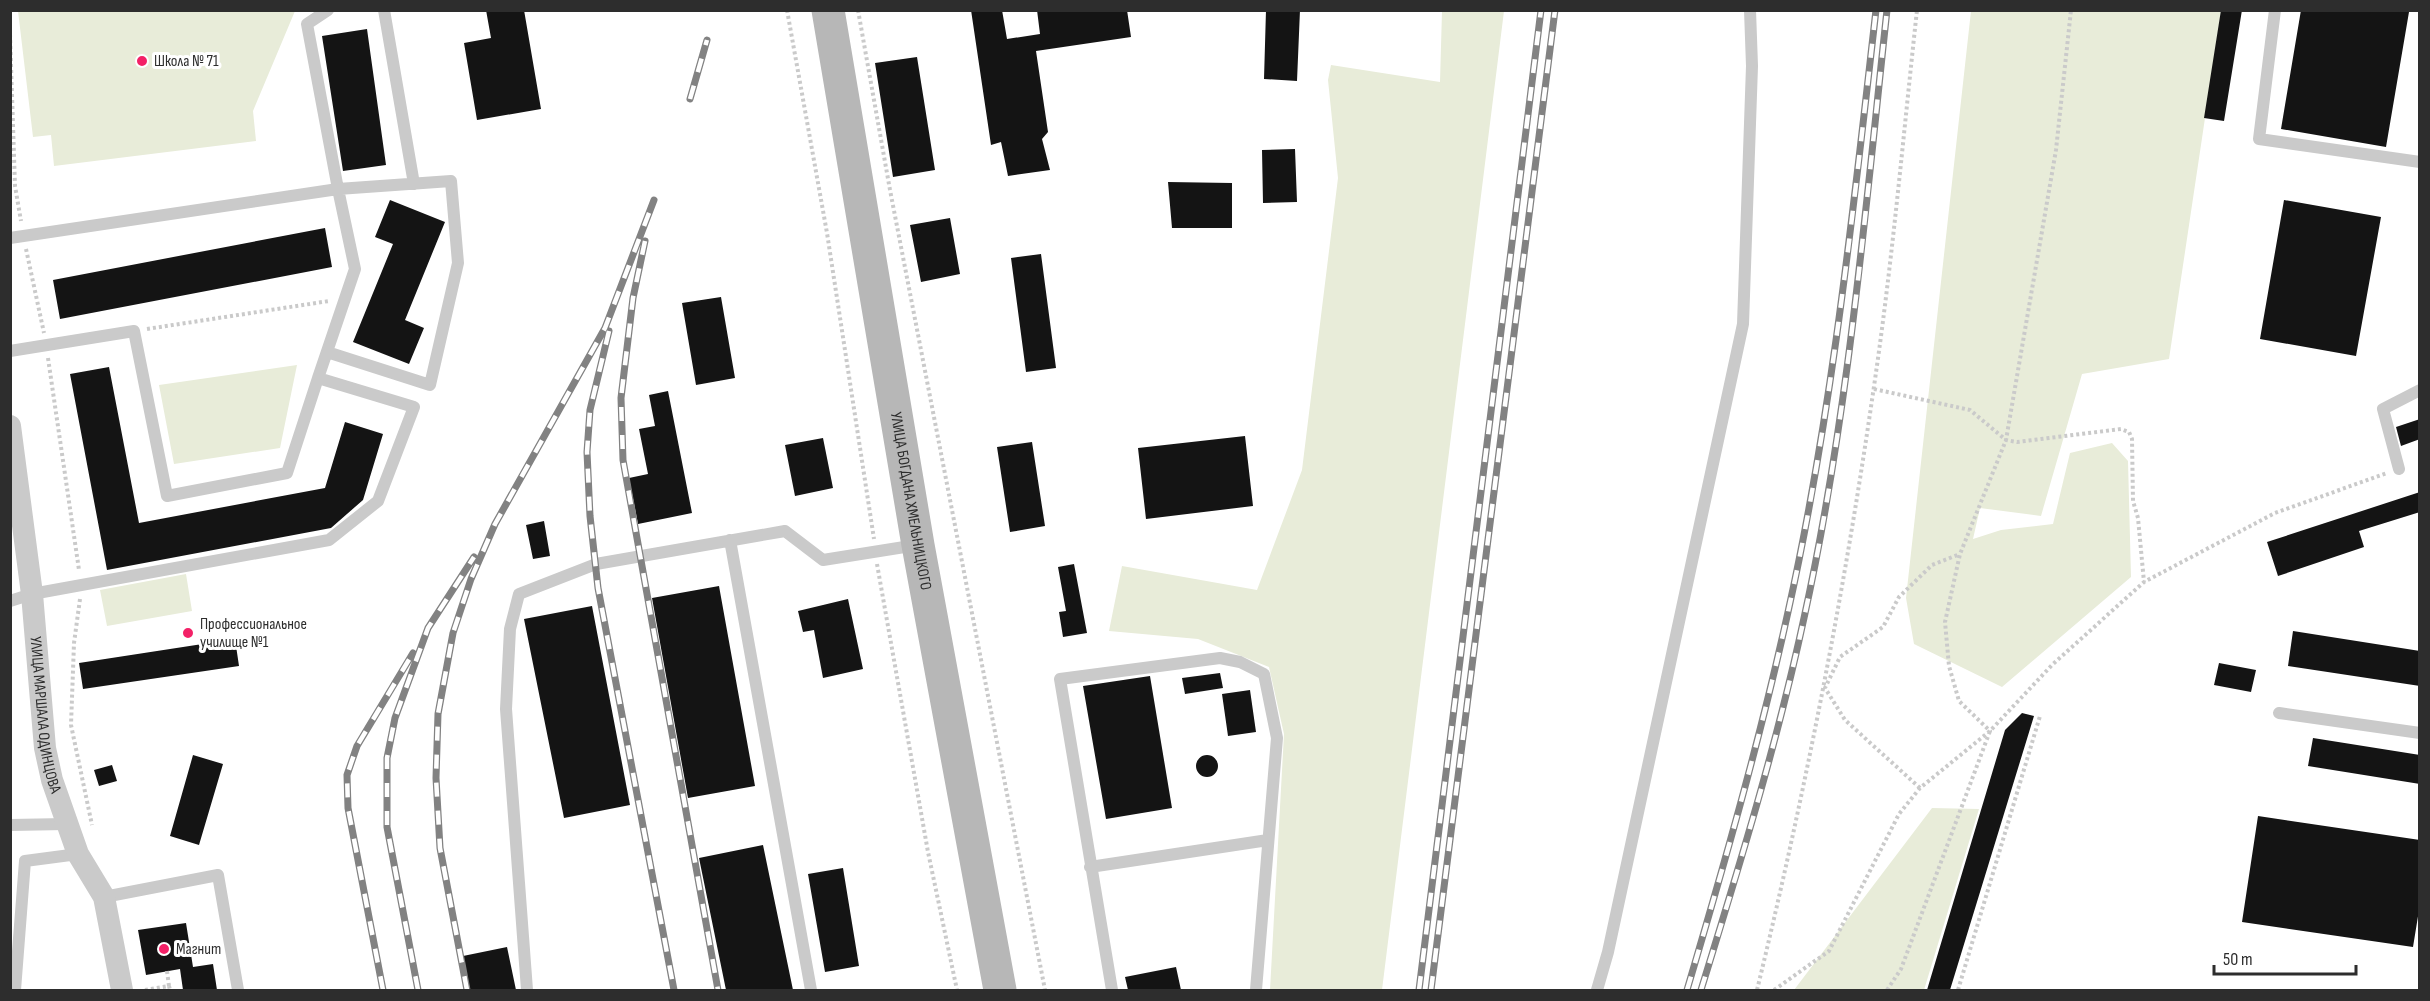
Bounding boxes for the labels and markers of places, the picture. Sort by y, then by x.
place label: Школа № 71 [154,52,219,71]
marker: Школа № 71 [135,54,149,68]
place label: Профессиональное училище №1 [200,615,307,652]
marker: Профессиональное училище №1 [181,626,195,640]
place label: Магнит [176,940,221,959]
marker: Магнит [157,942,171,956]

